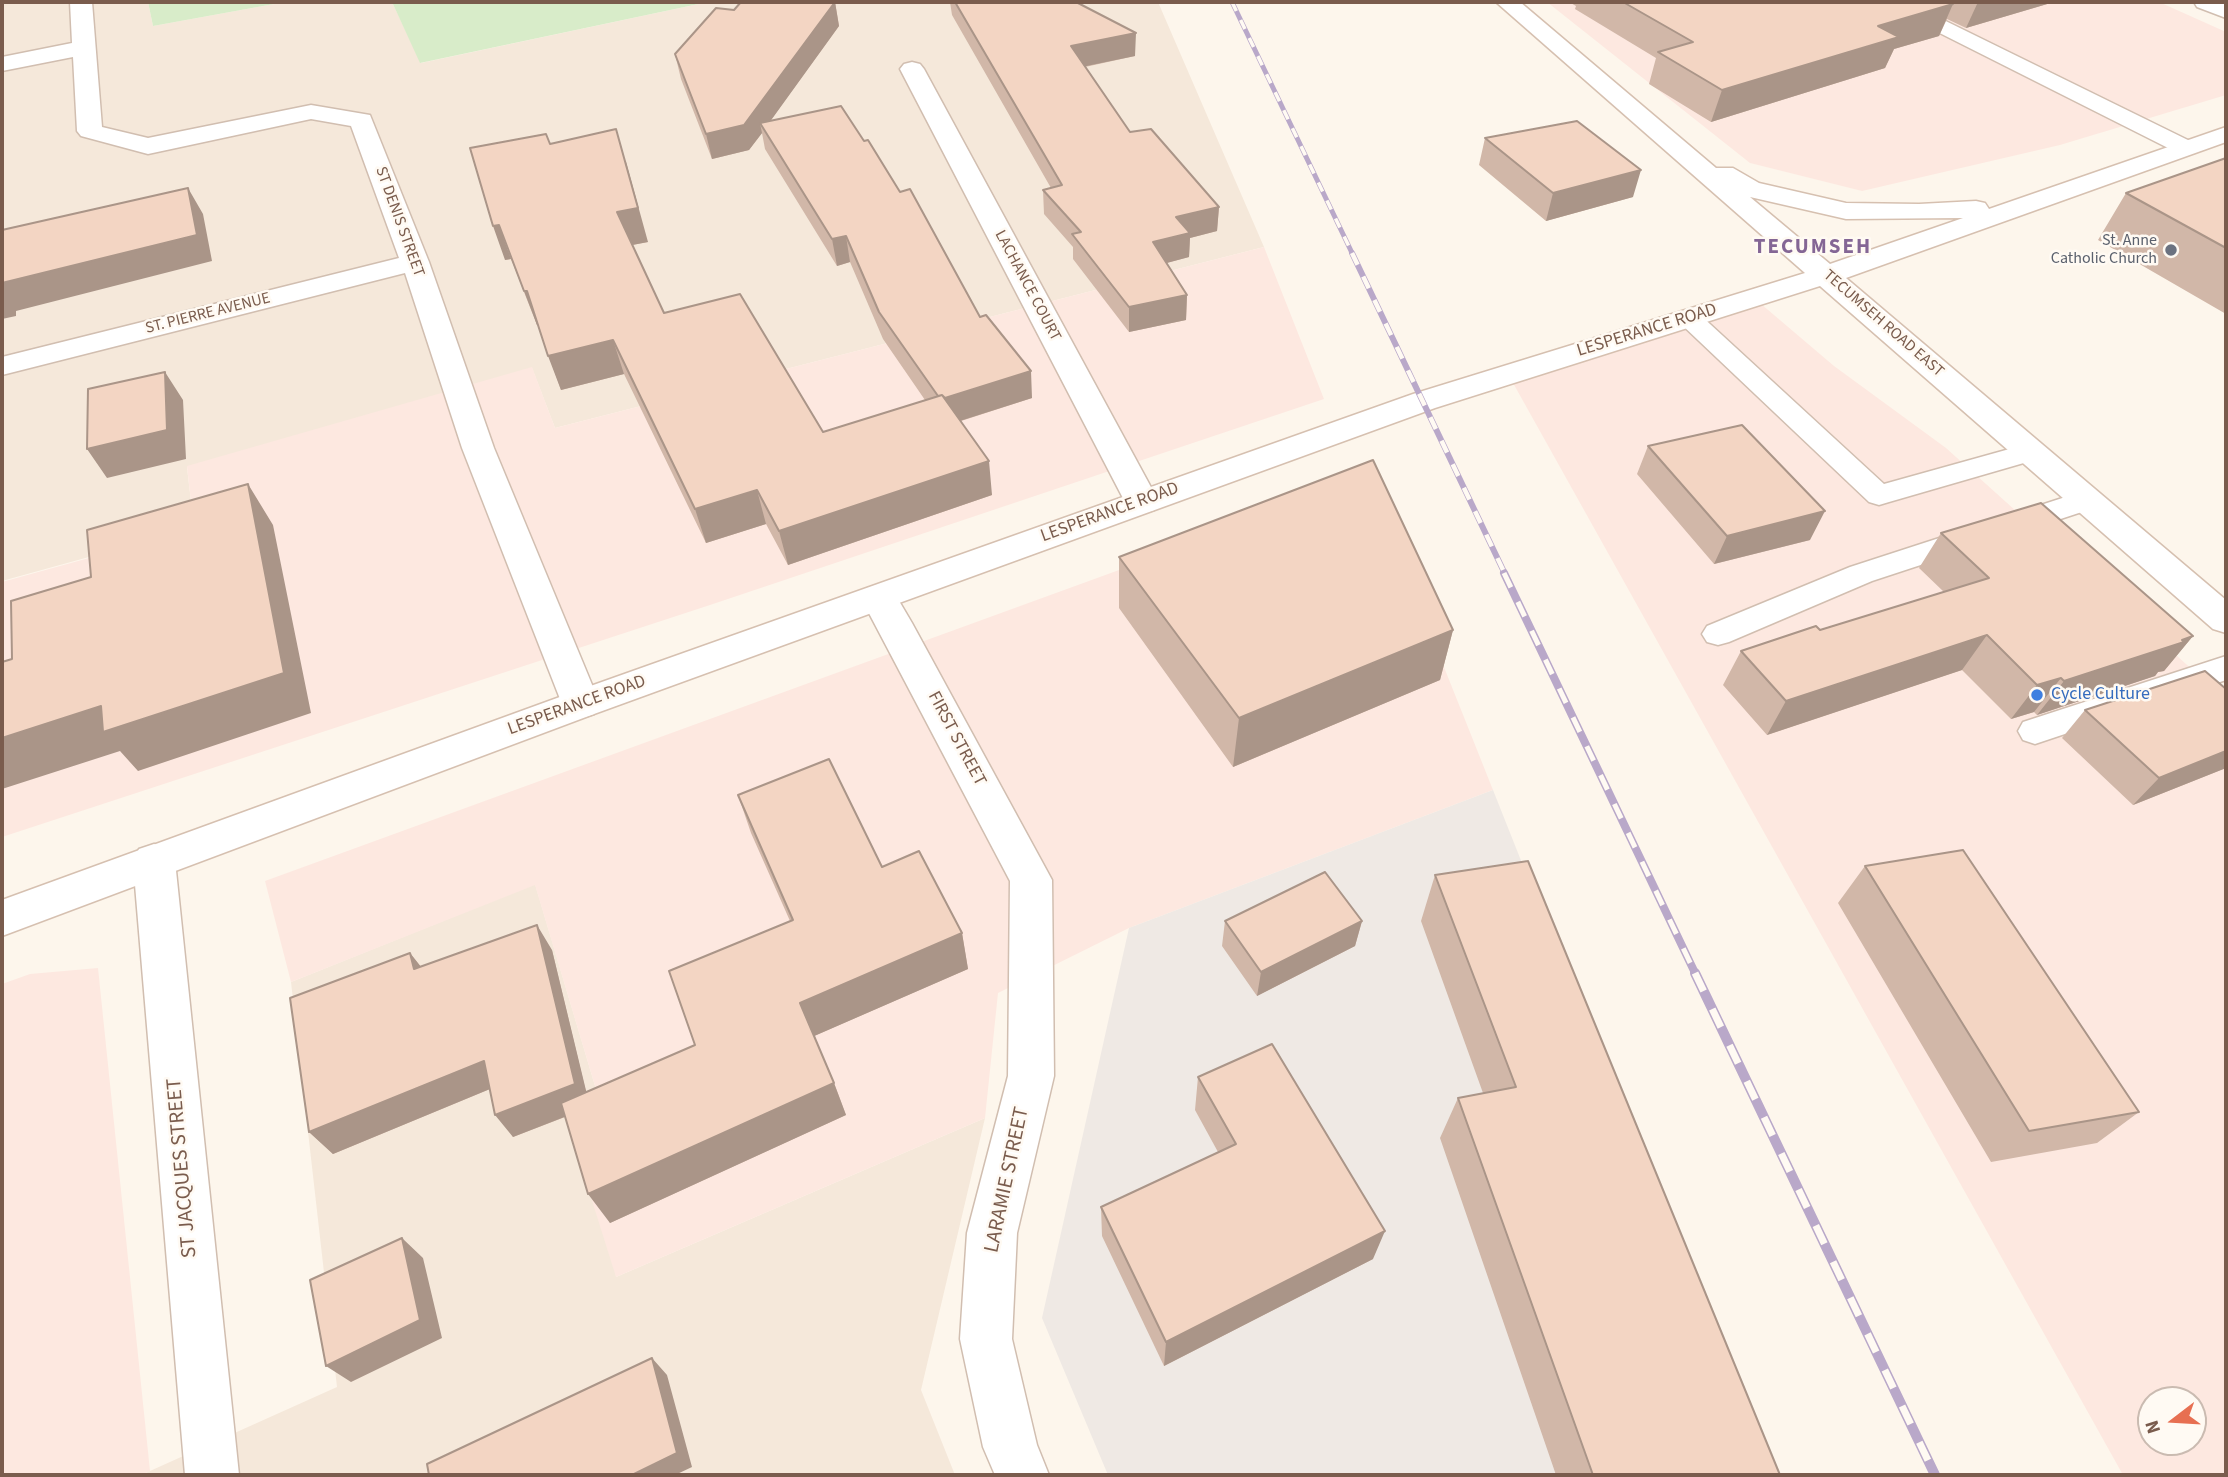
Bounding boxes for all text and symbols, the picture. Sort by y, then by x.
street label: ST DENIS STREET [370,164,428,280]
street label: LACHANCE COURT [990,227,1064,345]
place label: St. Anne Catholic Church [2051,231,2157,269]
district label: TECUMSEH [1755,235,1871,261]
marker: St. Anne Catholic Church [2163,242,2179,258]
street label: TECUMSEH ROAD EAST [1819,266,1947,382]
street label: ST. PIERRE AVENUE [144,289,272,339]
street label: LESPERANCE ROAD [1574,299,1720,363]
street label: LESPERANCE ROAD [1038,478,1182,548]
street label: LESPERANCE ROAD [505,671,649,741]
place label: Cycle Culture [2051,684,2150,706]
marker: Cycle Culture [2029,687,2045,703]
street label: FIRST STREET [922,688,990,790]
street label: ST JACQUES STREET [163,1077,203,1259]
street label: LARAMIE STREET [980,1105,1036,1255]
north arrow [2137,1386,2207,1456]
text: N [2139,1417,2168,1437]

